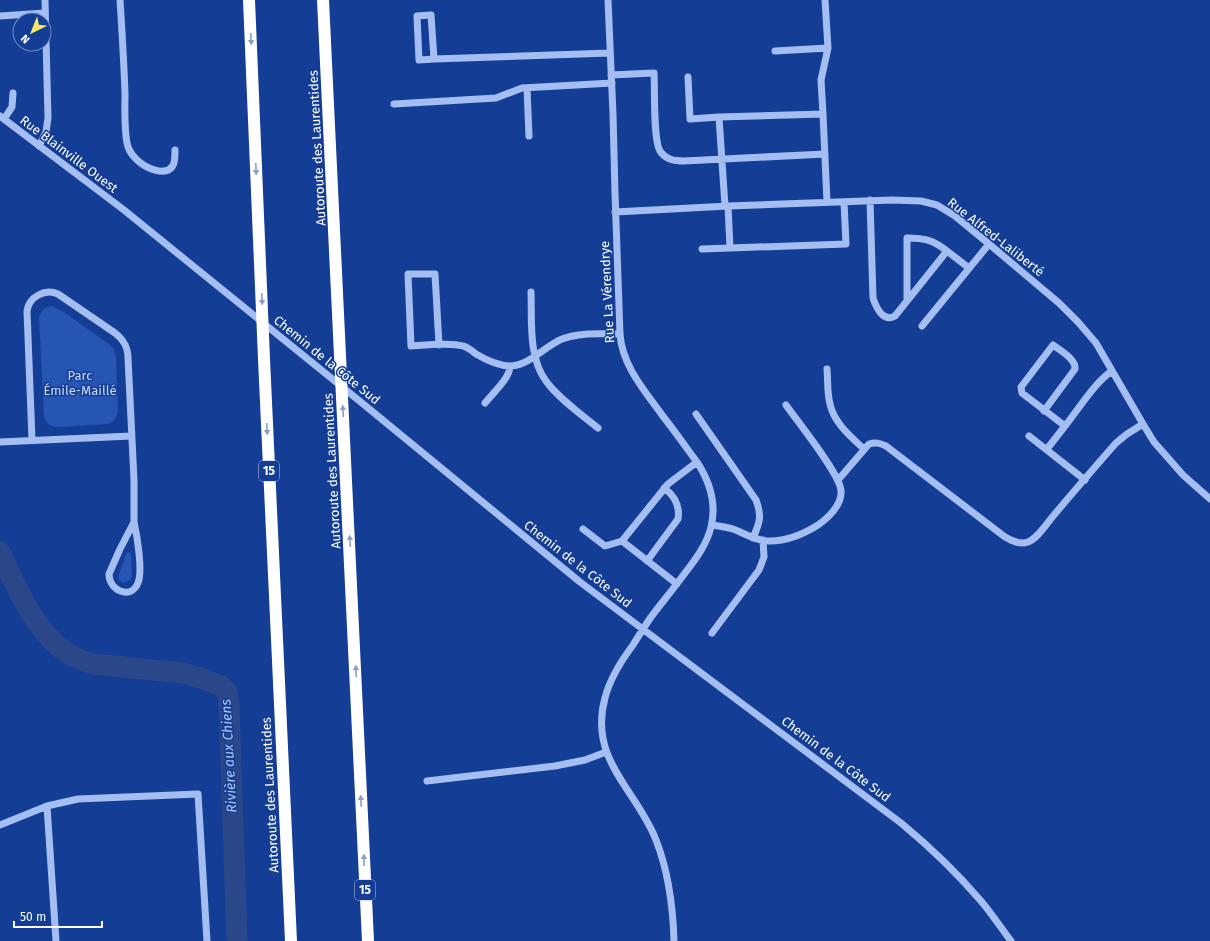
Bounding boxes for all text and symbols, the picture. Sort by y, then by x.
north arrow [12,12,52,52]
text: N [18,32,33,46]
one-way arrow [248,33,254,46]
street label: Autoroute des Laurentides [305,70,329,226]
street label: Rue Blainville Ouest [17,112,121,196]
one-way arrow [253,163,260,175]
street label: Rue Alfred-Laliberté [945,195,1047,279]
street label: Rue La Vérendrye [597,240,617,344]
one-way arrow [258,293,265,305]
street label: Chemin de la Côte Sud [271,313,383,407]
park label: Parc Émile-Maillé [43,368,117,398]
street label: Autoroute des Laurentides [320,393,344,549]
one-way arrow [340,405,347,417]
one-way arrow [264,423,271,435]
road number: 15 [259,461,279,481]
street label: Chemin de la Côte Sud [521,517,635,611]
one-way arrow [346,535,353,547]
one-way arrow [352,665,359,677]
water label: Rivière aux Chiens [218,698,240,813]
street label: Chemin de la Côte Sud [779,713,893,805]
street label: Autoroute des Laurentides [258,717,282,873]
one-way arrow [358,795,365,807]
one-way arrow [361,853,367,866]
road number: 15 [355,880,375,900]
scale bar [14,903,102,929]
text: 50 m [20,910,46,924]

